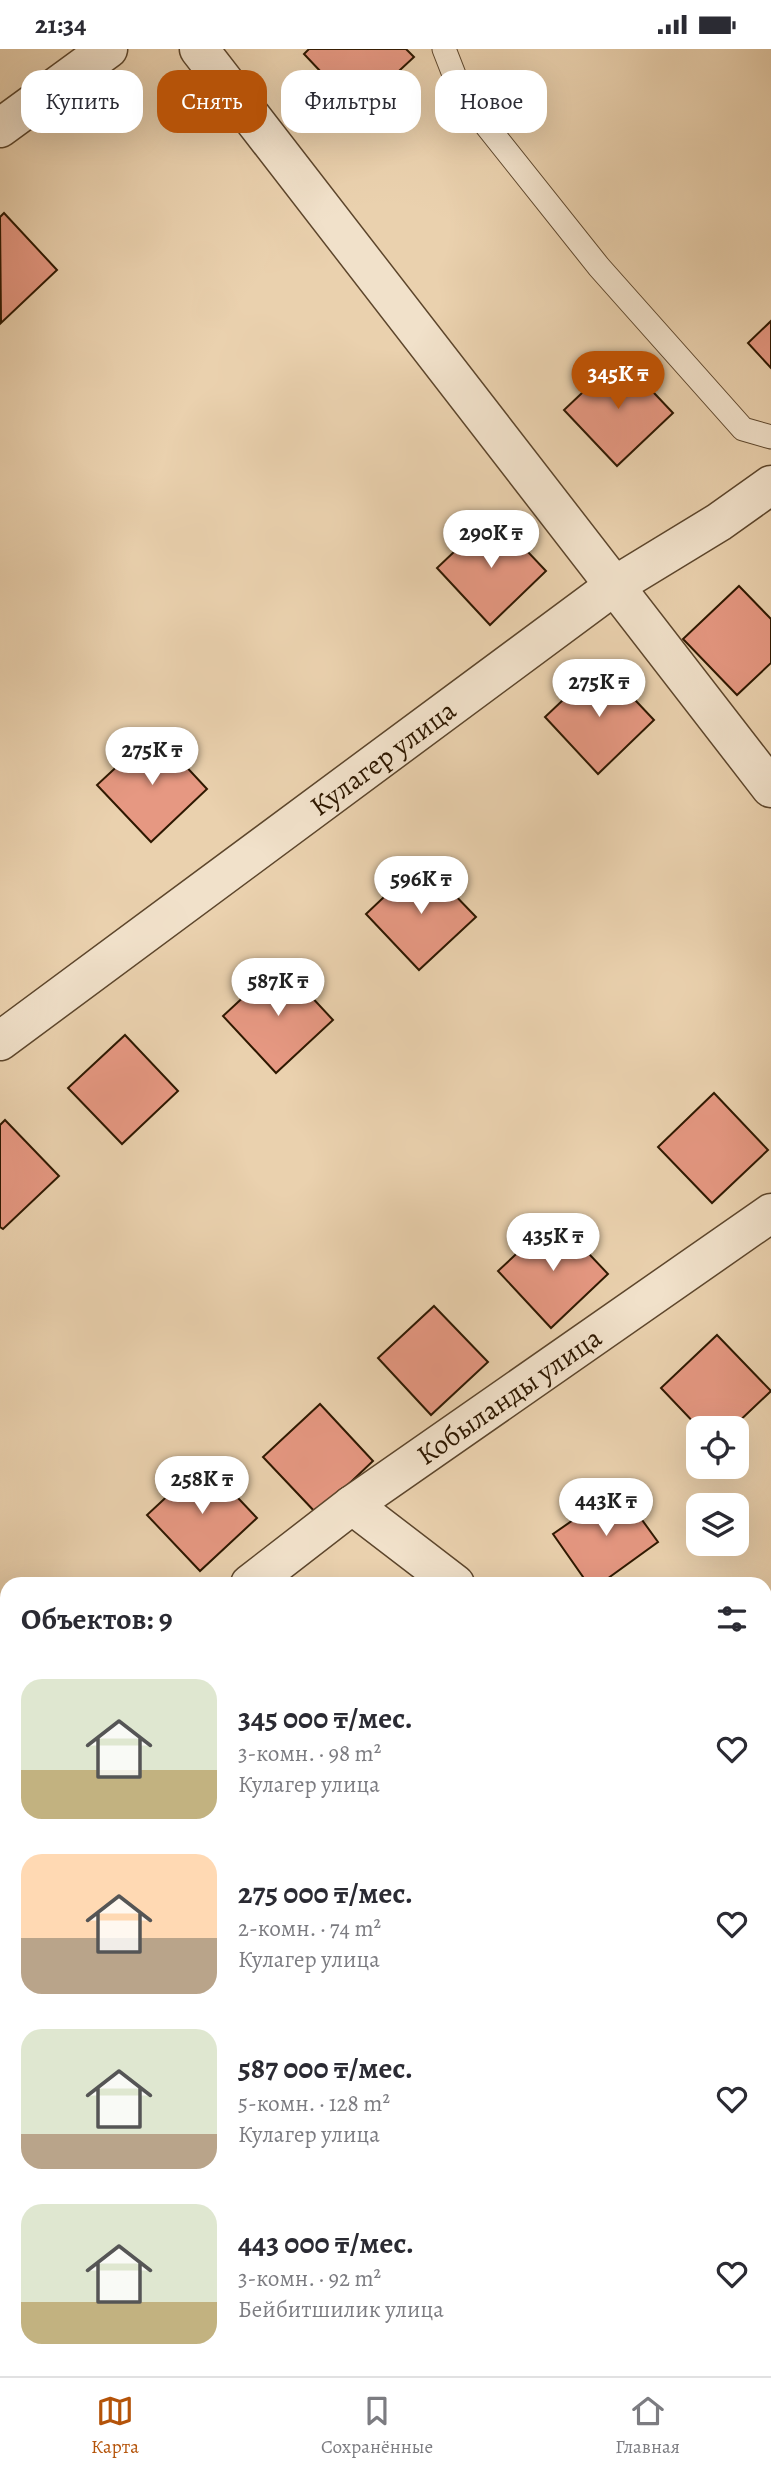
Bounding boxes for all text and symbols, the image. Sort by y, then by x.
text: 21:34 [35,7,86,42]
chip: Купить [21,70,143,133]
chip: Снять [157,70,267,133]
chip: Фильтры [281,70,421,133]
chip: Новое [435,70,547,133]
pin: 345K ₸ [561,351,675,411]
text: 345K ₸ [588,358,648,389]
pin: 290K ₸ [434,511,548,570]
text: 290K ₸ [459,517,523,548]
pin: 275K ₸ [542,659,656,719]
text: 275K ₸ [568,666,630,697]
street label: Кулагер улица [302,692,464,825]
pin: 275K ₸ [95,727,209,787]
text: 275K ₸ [121,734,183,765]
pin: 596K ₸ [364,857,478,916]
text: 596K ₸ [390,863,452,894]
pin: 587K ₸ [221,958,335,1018]
text: 587K ₸ [247,965,309,996]
pin: 435K ₸ [496,1213,610,1273]
text: 435K ₸ [523,1220,583,1251]
street label: Кобыланды улица [409,1319,609,1474]
map controls [686,1416,749,1556]
button: locate [686,1416,749,1479]
pin: 258K ₸ [145,1457,259,1516]
text: 258K ₸ [171,1463,233,1494]
pin: 443K ₸ [549,1479,663,1538]
text: 443K ₸ [575,1485,637,1516]
button: layers [686,1493,749,1556]
text: Объектов: 9 [21,1599,173,1639]
icon: filters [713,1600,751,1638]
text: 345 000 ₸/мес. [238,1698,413,1738]
icon: home [77,1707,161,1791]
icon: heart [713,1730,751,1768]
text: 3-комн. · 98 m² [238,1738,381,1769]
text: Кулагер улица [238,1769,380,1800]
text: 275 000 ₸/мес. [238,1873,413,1913]
icon: home [77,1882,161,1966]
icon: heart [713,1905,751,1943]
text: 2-комн. · 74 m² [238,1913,381,1944]
text: Кулагер улица [238,1944,380,1975]
text: 587 000 ₸/мес. [238,2048,413,2088]
icon: home [77,2057,161,2141]
icon: heart [713,2080,751,2118]
text: 5-комн. · 128 m² [238,2088,390,2119]
text: Кулагер улица [238,2119,380,2150]
text: 443 000 ₸/мес. [238,2223,414,2263]
icon: home [77,2232,161,2316]
icon: heart [713,2255,751,2293]
text: 3-комн. · 92 m² [238,2263,381,2294]
text: Бейбитшилик улица [238,2294,444,2325]
tab: Карта [91,2392,139,2460]
tab: Сохранённые [321,2392,433,2460]
tab: Главная [615,2392,680,2460]

